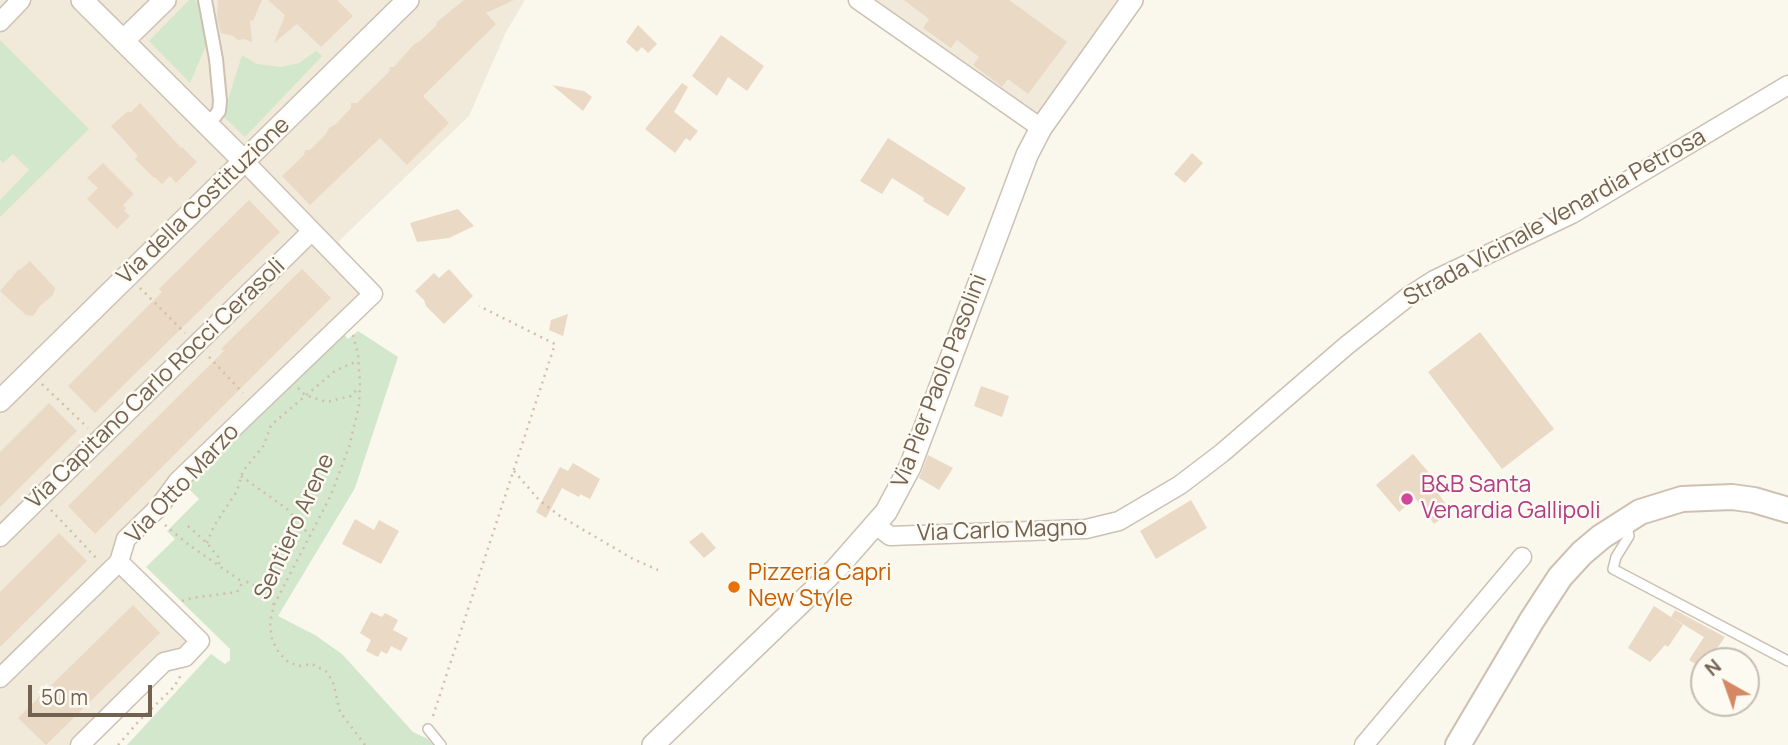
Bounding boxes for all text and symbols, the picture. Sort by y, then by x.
street label: Via della Costituzione [112,112,296,290]
street label: Strada Vicinale Venardia Petrosa [1399,123,1711,313]
street label: Via Capitano Carlo Rocci Cerasoli [21,253,291,515]
street label: Via Pier Paolo Pasolini [887,270,993,492]
street label: Via Otto Marzo [121,419,245,549]
street label: Sentiero Arene [249,450,341,604]
place label: B&B Santa Venardia Gallipoli [1421,472,1601,526]
marker: B&B Santa Venardia Gallipoli [1399,491,1415,507]
street label: Via Carlo Magno [916,514,1088,548]
place label: Pizzeria Capri New Style [748,560,892,614]
marker: Pizzeria Capri New Style [726,579,742,595]
north arrow [1690,647,1760,717]
text: N [1699,653,1726,682]
scale bar [32,672,156,716]
text: 50 m [41,683,88,711]

